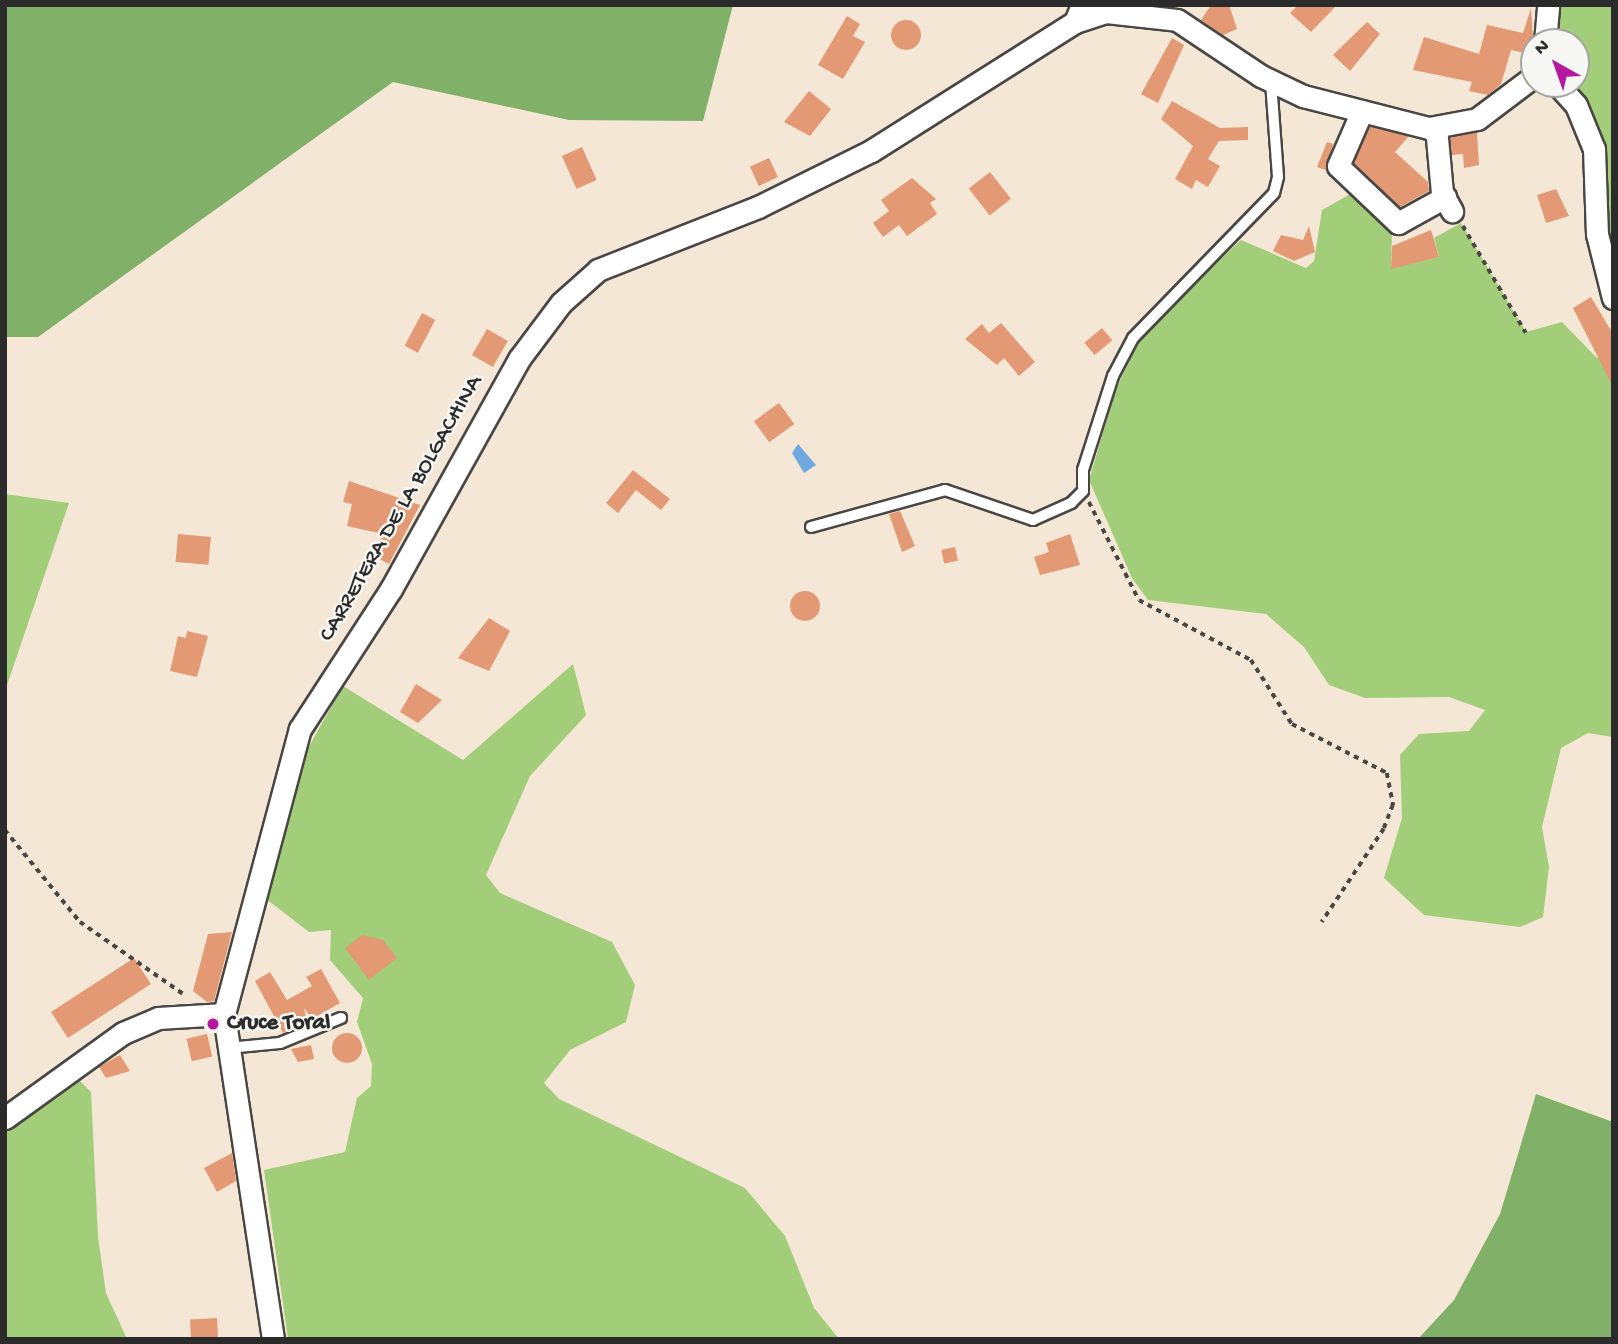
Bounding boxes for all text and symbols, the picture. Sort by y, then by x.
north arrow [1520,28,1590,98]
text: N [1530,35,1555,61]
street label: CARRETERA DE LA BOLGACHINA [314,371,490,647]
place label: Cruce Toral [227,1010,330,1038]
marker: Cruce Toral [205,1016,221,1032]

